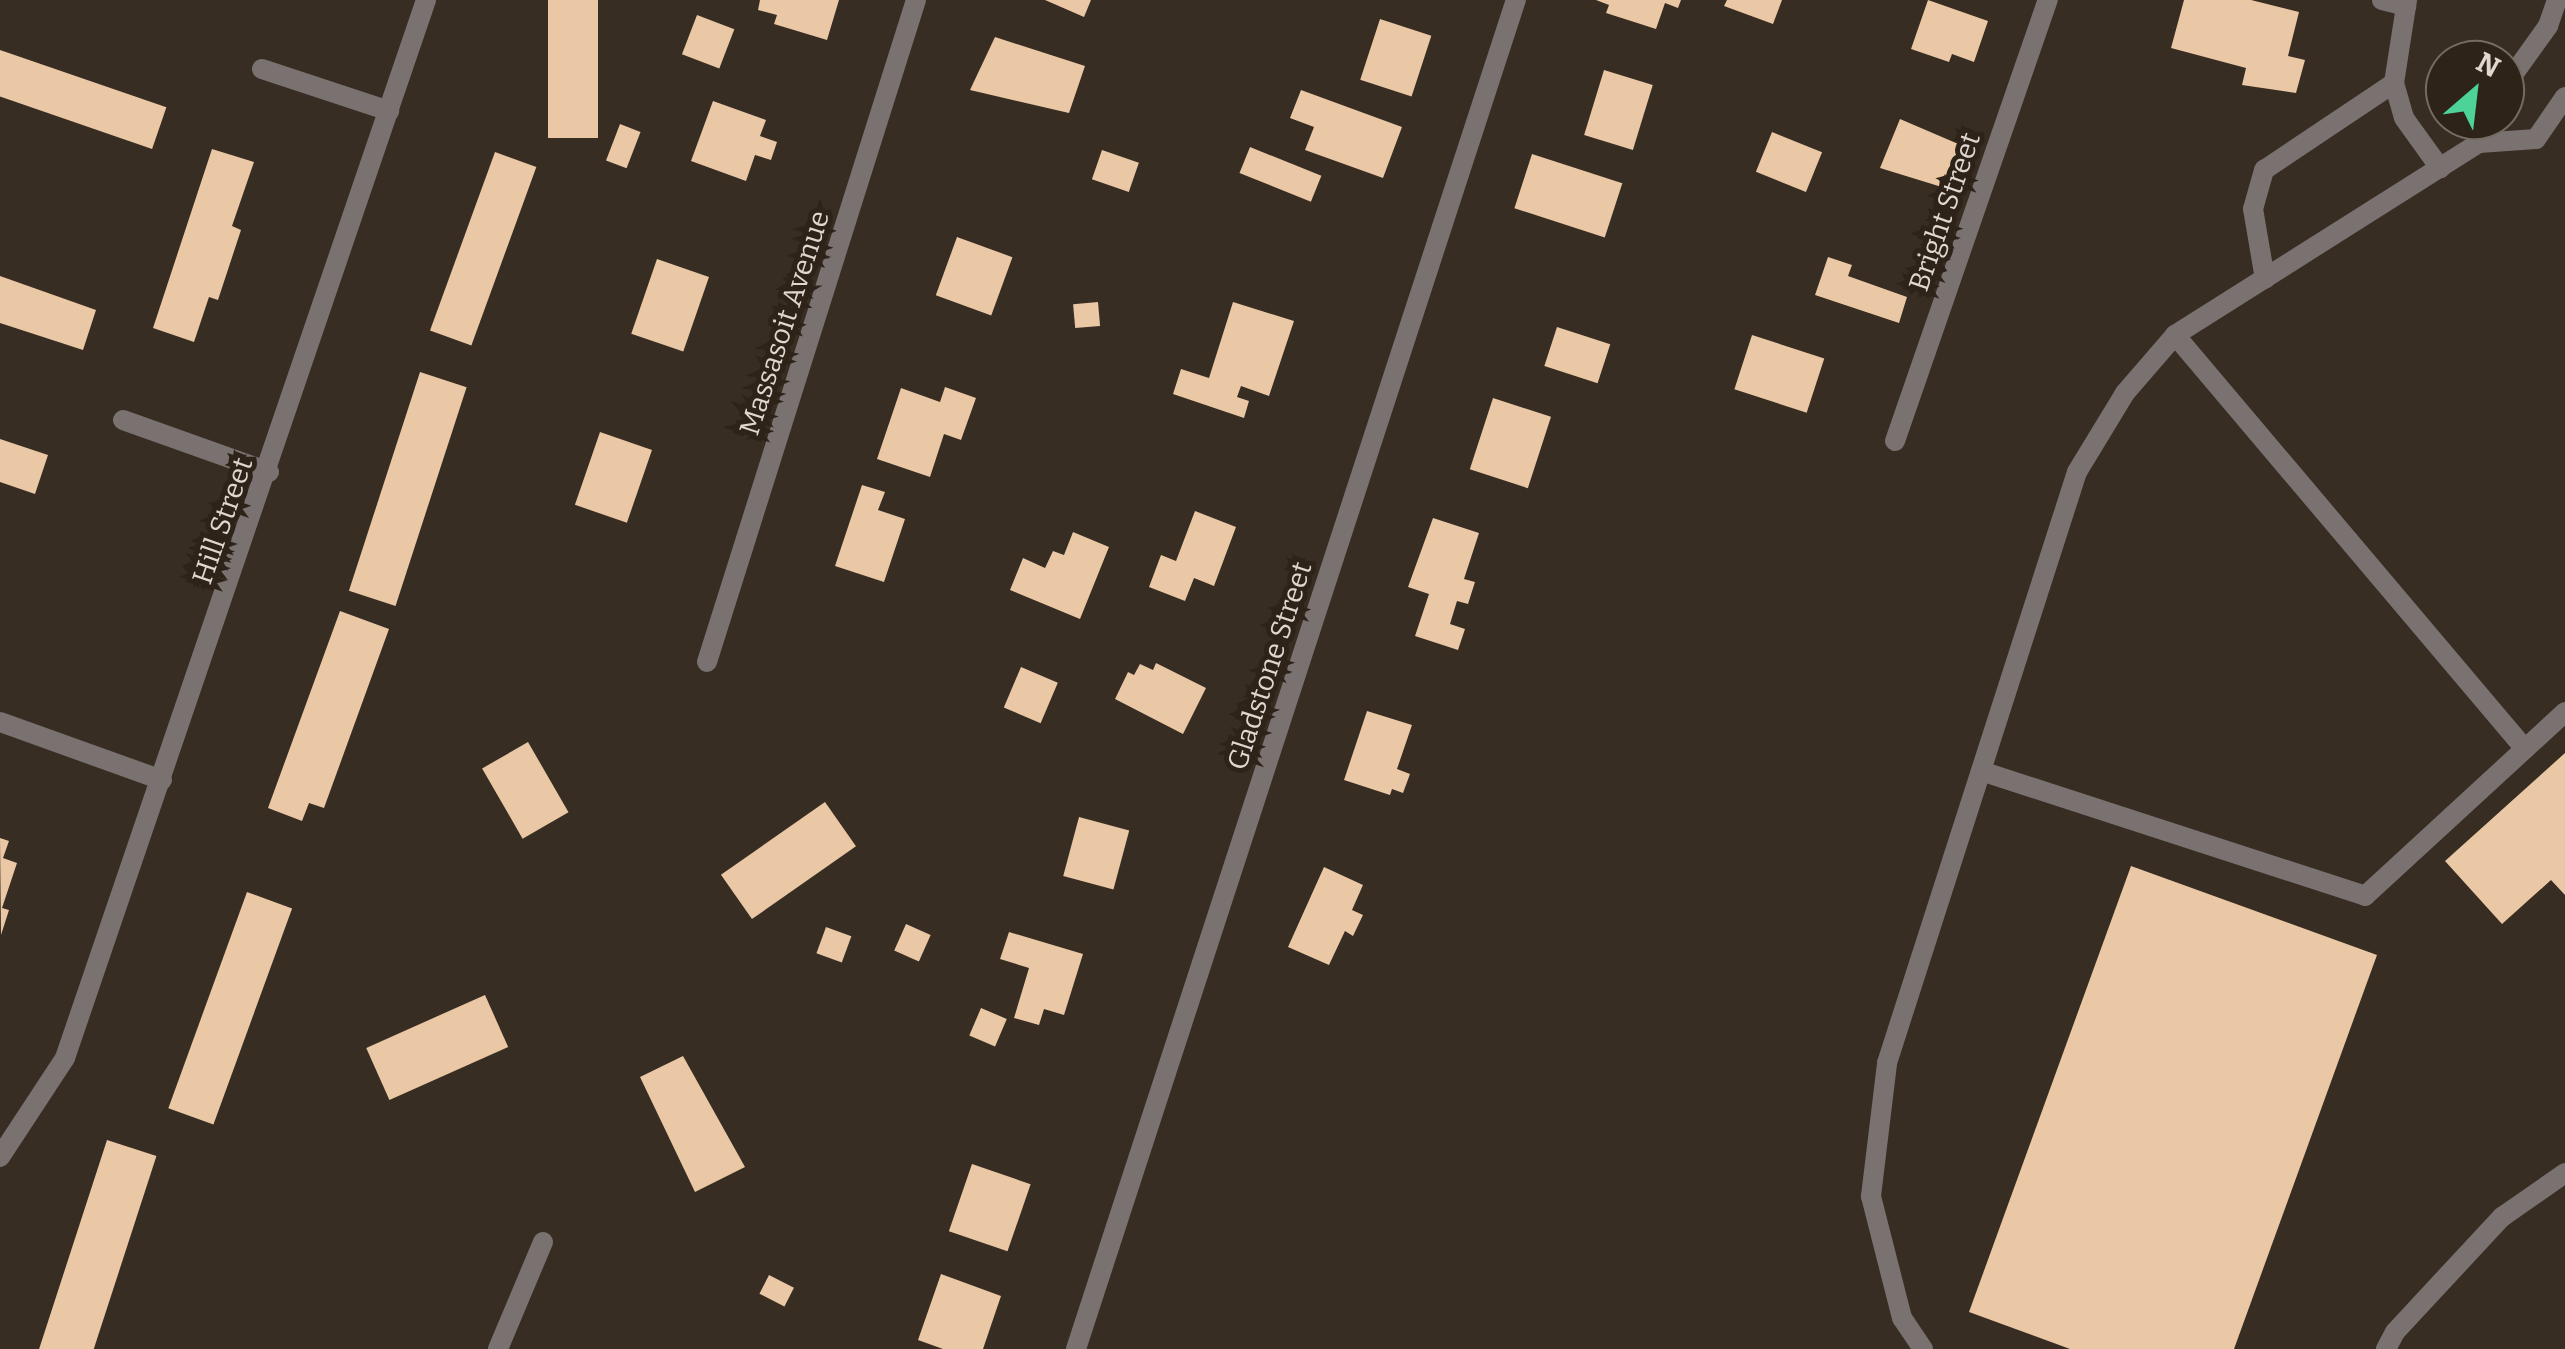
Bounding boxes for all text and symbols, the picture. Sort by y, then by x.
north arrow [2425,40,2525,140]
text: N [2471,45,2506,84]
street label: Bright Street [1902,128,1988,296]
street label: Massasoit Avenue [733,207,837,439]
street label: Hill Street [186,453,260,589]
street label: Gladstone Street [1221,558,1319,774]

